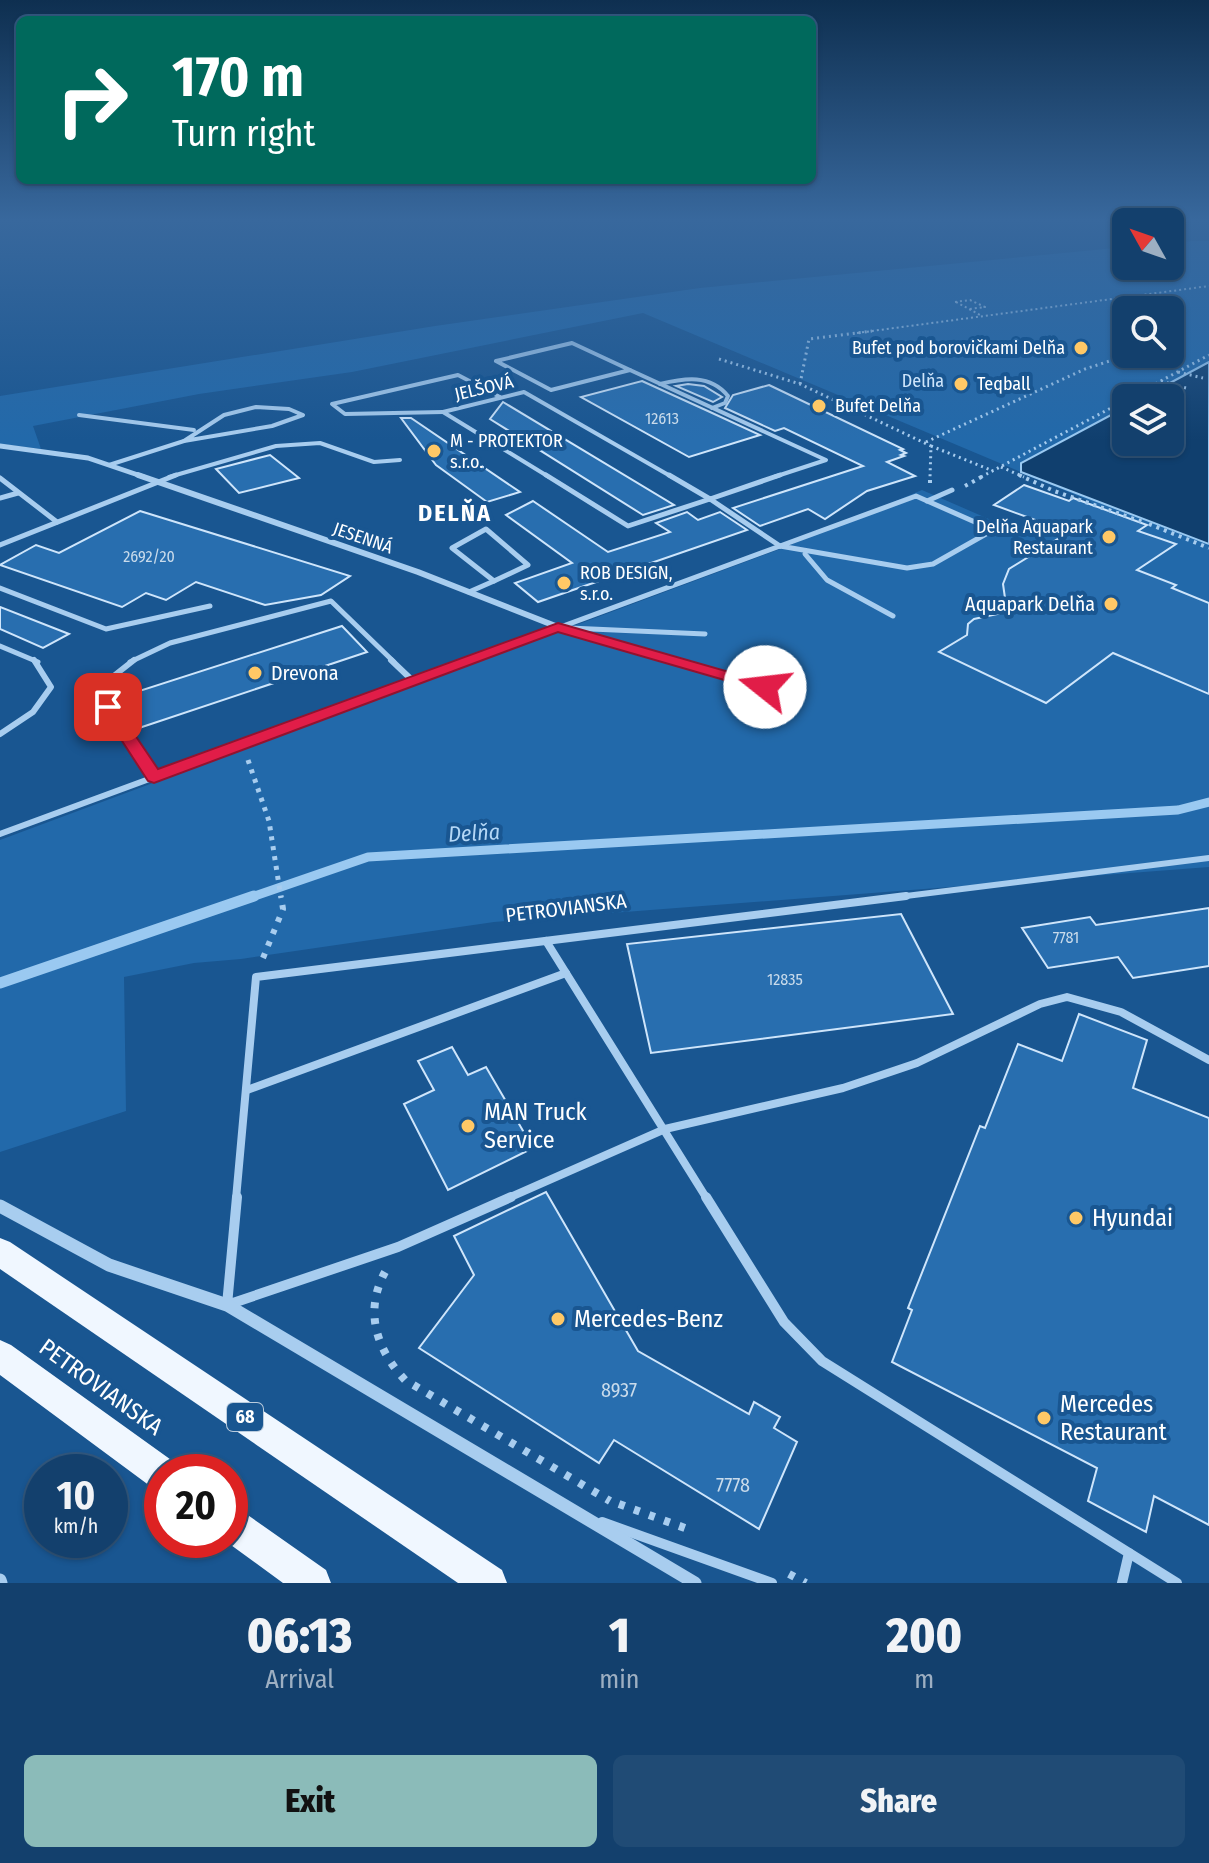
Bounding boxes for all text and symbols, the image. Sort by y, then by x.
text: 170 m [172,44,304,111]
icon: right [40,48,144,152]
text: Turn right [172,112,315,156]
north arrow [1112,208,1184,280]
map controls [1112,208,1184,456]
button: search [1112,296,1184,368]
place label: Bufet pod borovičkami Delňa [852,337,1065,359]
marker: Bufet pod borovičkami Delňa [1072,339,1090,357]
street label: JELŠOVÁ [452,369,516,405]
park label: Delňa [902,370,944,392]
place label: Teqball [977,373,1031,395]
marker: Teqball [952,375,970,393]
button: layers [1112,384,1184,456]
place label: Bufet Delňa [835,395,921,417]
marker: Bufet Delňa [810,397,828,415]
house number: 12613 [645,409,679,428]
place label: M - PROTEKTOR s.r.o. [450,430,563,473]
marker: M - PROTEKTOR s.r.o. [425,442,443,460]
district label: DELŇA [418,498,492,527]
place label: Delňa Aquapark Restaurant [976,516,1094,559]
street label: JESENNÁ [330,517,397,559]
marker: Delňa Aquapark Restaurant [1100,528,1118,546]
house number: 2692/20 [123,547,175,566]
place label: ROB DESIGN, s.r.o. [580,562,672,605]
marker: ROB DESIGN, s.r.o. [555,574,573,592]
place label: Aquapark Delňa [965,592,1095,616]
marker: Aquapark Delňa [1102,595,1120,613]
position arrow [723,645,807,729]
place label: Drevona [271,661,339,685]
marker: Drevona [246,664,264,682]
pin [74,673,142,741]
icon: arrive [86,685,130,729]
water label: Delňa [447,818,501,848]
street label: PETROVIANSKA [504,889,628,927]
house number: 7781 [1053,928,1079,947]
house number: 12835 [767,970,803,989]
place label: MAN Truck Service [484,1098,587,1154]
marker: MAN Truck Service [459,1117,477,1135]
place label: Hyundai [1092,1204,1173,1232]
marker: Hyundai [1067,1209,1085,1227]
place label: Mercedes-Benz [574,1305,723,1333]
marker: Mercedes-Benz [549,1310,567,1328]
street label: PETROVIANSKA [34,1333,168,1441]
house number: 8937 [601,1378,637,1402]
place label: Mercedes Restaurant [1060,1390,1167,1446]
road number: 68 [227,1403,263,1431]
marker: Mercedes Restaurant [1035,1409,1053,1427]
speed limit sign: 20 [144,1454,248,1558]
text: 10 [57,1472,95,1520]
house number: 7778 [716,1473,750,1497]
text: km/h [54,1514,98,1538]
text: 06:13 [247,1607,352,1665]
text: 1 [609,1607,630,1665]
text: 200 [886,1607,962,1665]
text: Arrival [265,1664,334,1695]
text: min [599,1664,639,1695]
text: m [914,1664,934,1695]
button: Exit [24,1755,597,1847]
button: Share [613,1755,1185,1847]

